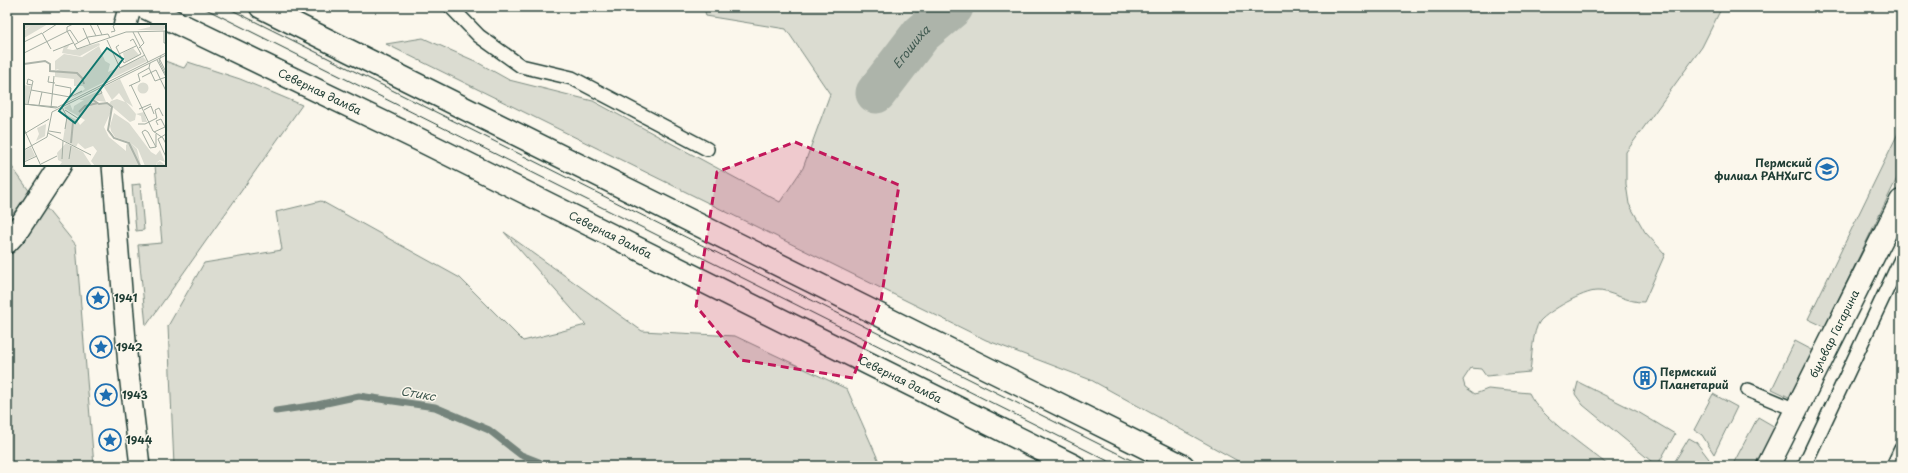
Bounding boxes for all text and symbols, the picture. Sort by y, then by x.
water label: Егошиха [888,20,934,72]
inset map [24,24,166,166]
street label: Северная дамба [275,64,365,119]
place label: Пермский филиал РАНХиГС [1714,154,1812,184]
school or university icon: Пермский филиал РАНХиГС [1814,156,1840,182]
street label: Северная дамба [566,206,655,262]
place icon: 1941 [85,285,111,311]
street label: бульвар Гагарина [1805,286,1863,381]
place label: 1941 [114,289,138,306]
place icon: 1942 [88,334,114,360]
place label: 1942 [116,338,143,355]
street label: Северная дамба [856,351,945,407]
place label: Пермский Планетарий [1660,363,1729,393]
building icon: Пермский Планетарий [1632,365,1658,391]
water label: Стикс [399,381,439,405]
place icon: 1943 [93,382,119,408]
place label: 1943 [122,386,148,403]
place icon: 1944 [97,427,123,453]
place label: 1944 [126,431,153,448]

